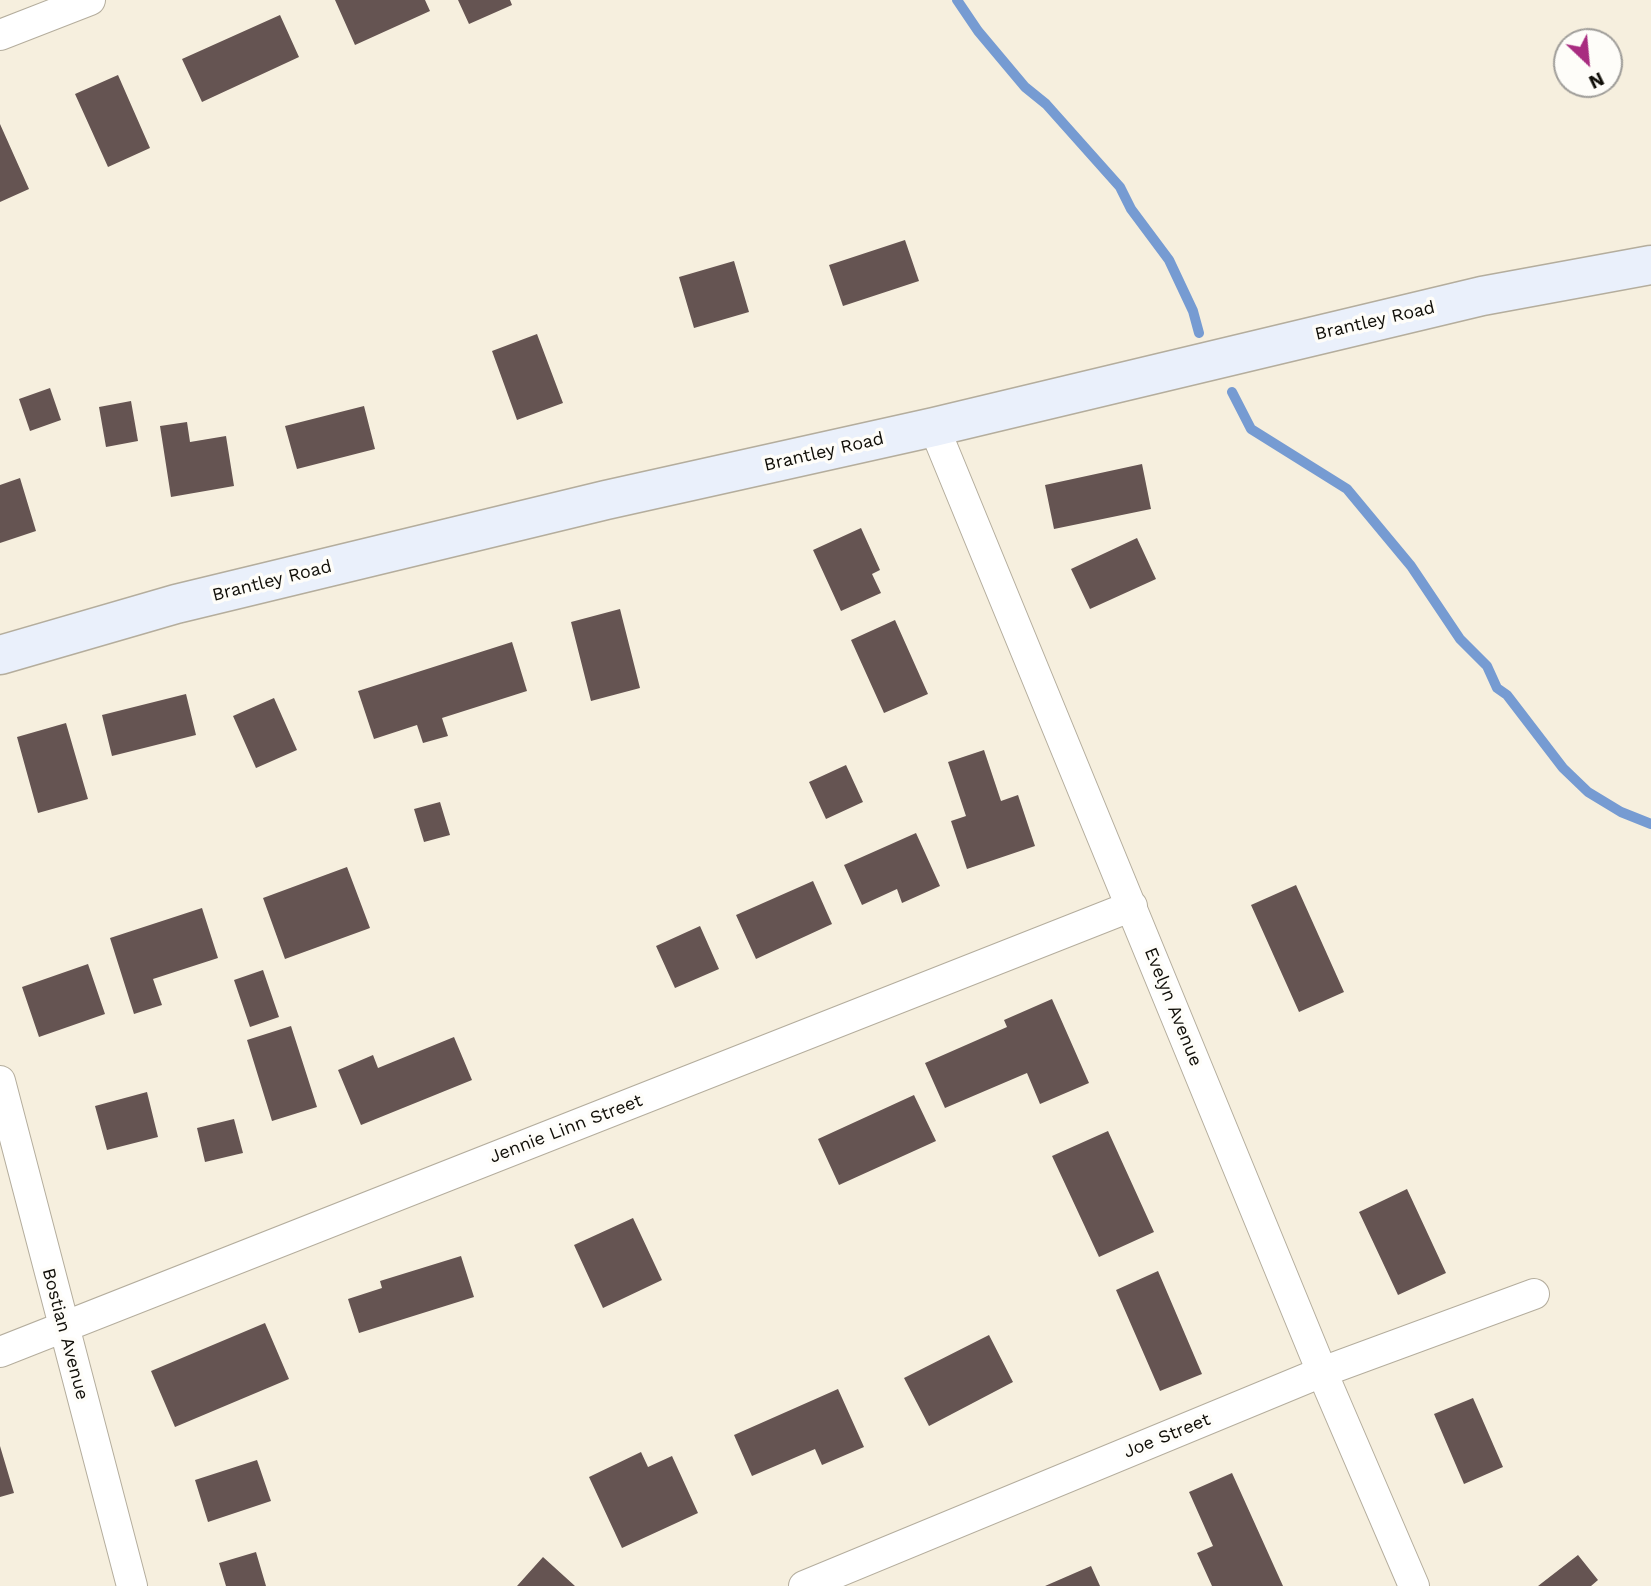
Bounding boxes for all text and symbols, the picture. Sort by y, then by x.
north arrow [1553,28,1623,98]
text: N [1585,67,1608,94]
street label: Brantley Road [1313,297,1437,345]
street label: Brantley Road [762,428,886,476]
street label: Brantley Road [210,556,334,606]
street label: Evelyn Avenue [1139,945,1207,1069]
street label: Jennie Linn Street [486,1090,646,1168]
street label: Bostian Avenue [37,1266,93,1402]
street label: Joe Street [1121,1409,1213,1463]

